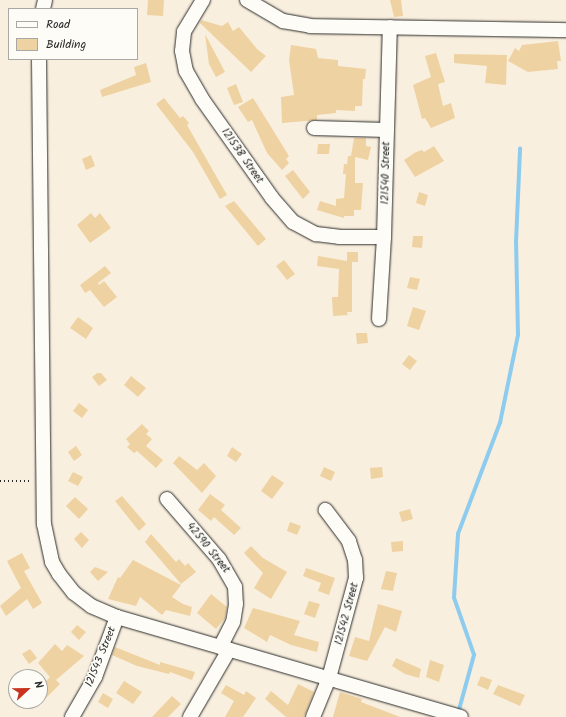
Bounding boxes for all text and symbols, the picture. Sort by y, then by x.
legend [8,8,138,60]
text: Road [46,15,70,34]
text: Building [46,35,86,54]
street label: 121538 Street [218,126,266,186]
street label: 121540 Street [379,141,393,205]
street label: 42590 Street [184,520,232,576]
street label: 121542 Street [332,581,362,647]
street label: 121543 Street [83,625,119,689]
north arrow [8,669,48,709]
text: N [29,678,48,691]

